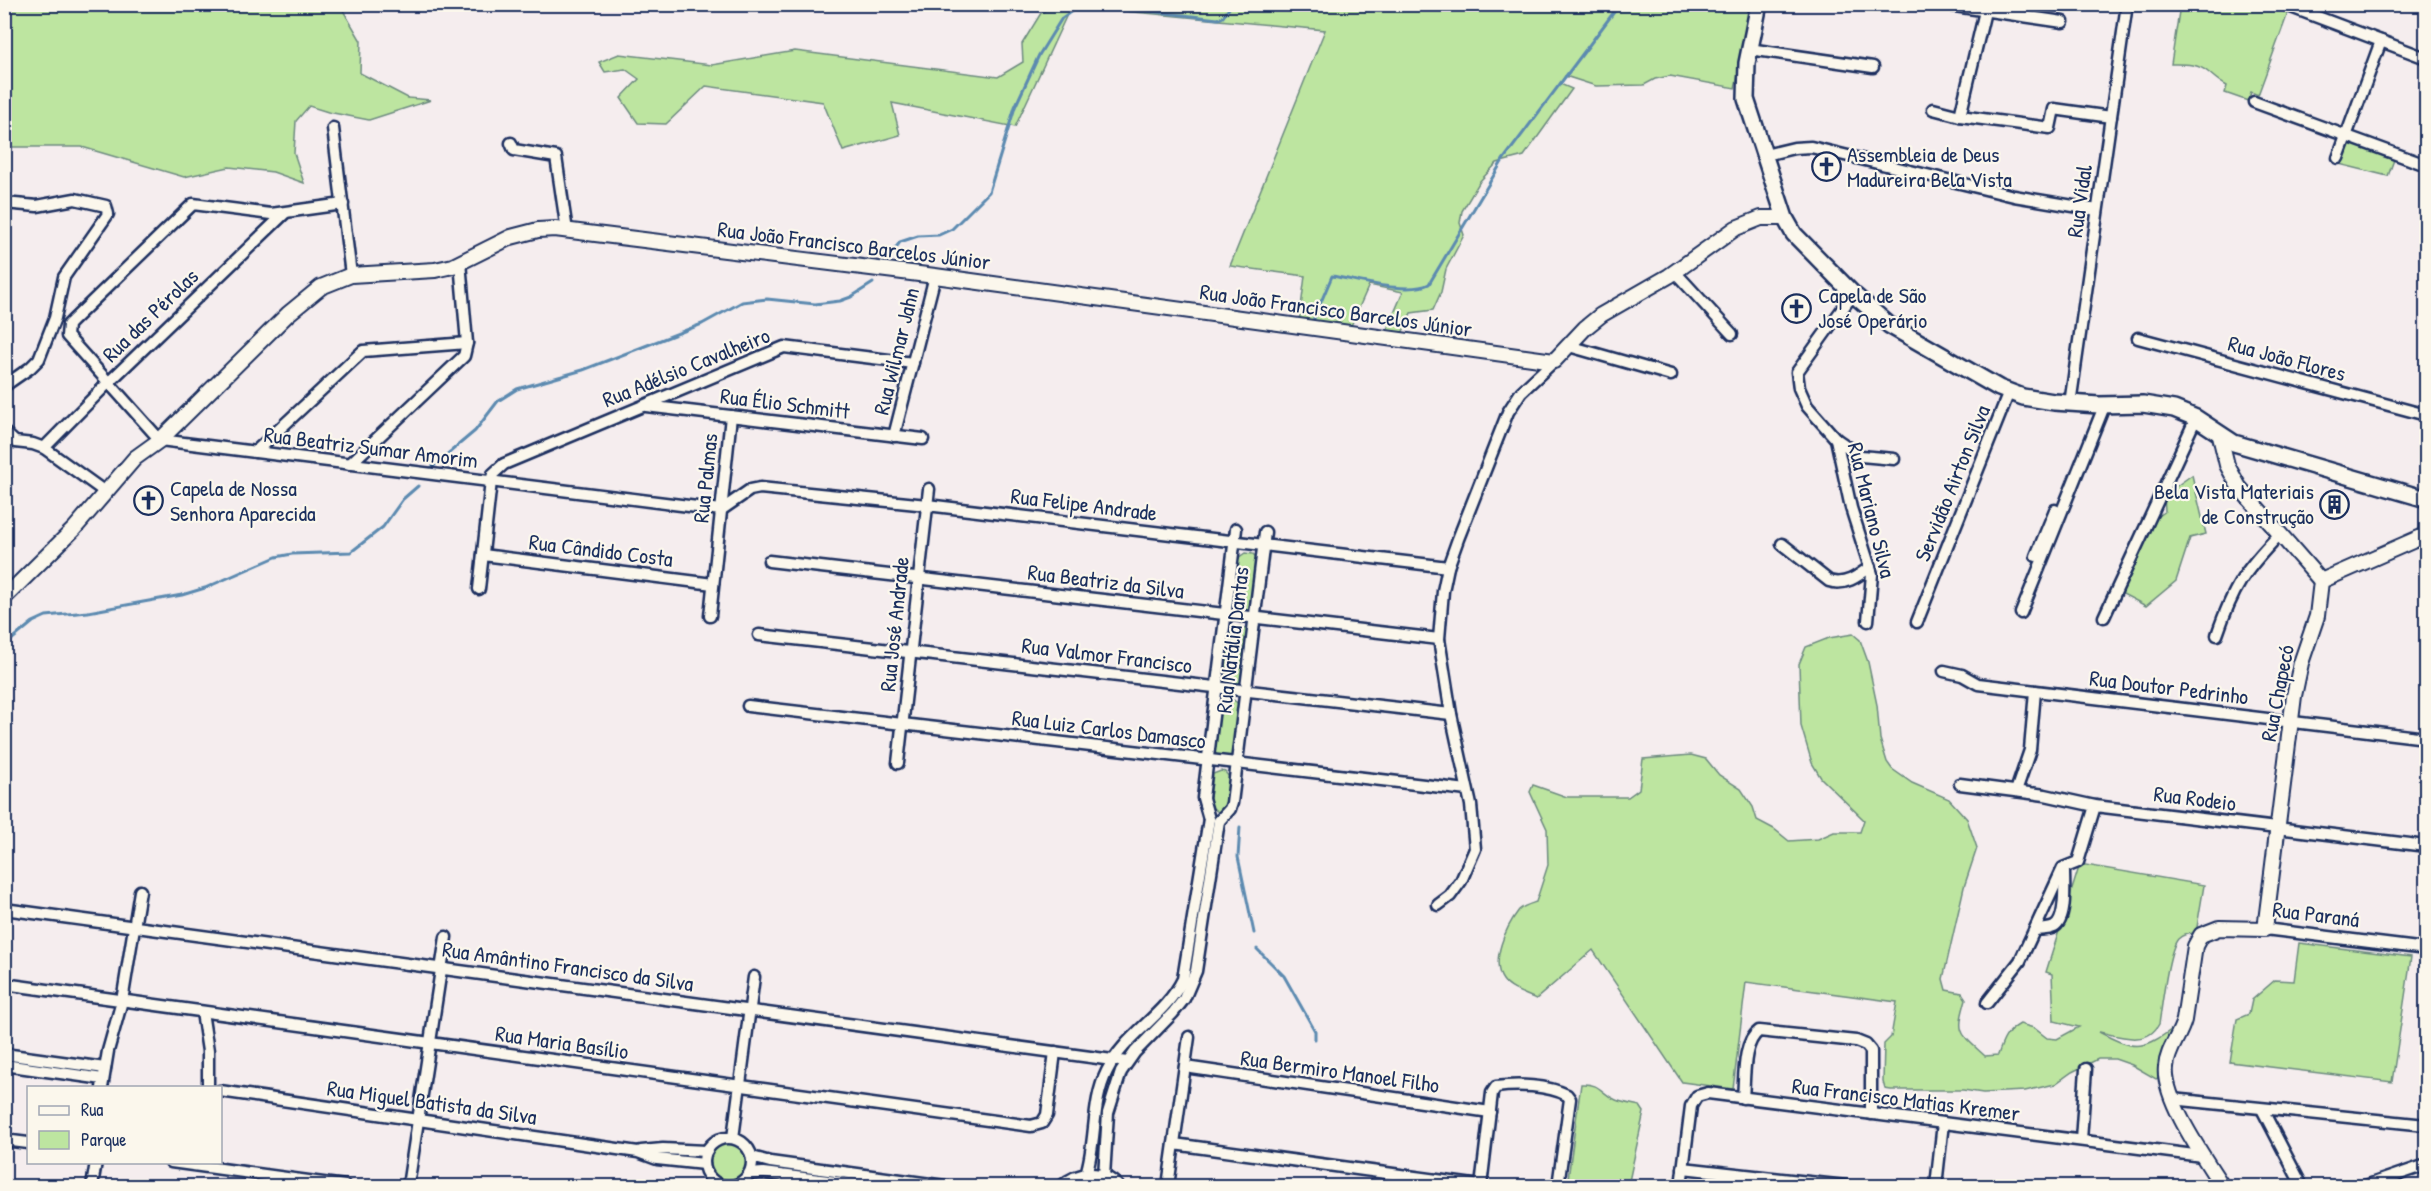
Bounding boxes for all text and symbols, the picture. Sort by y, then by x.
place label: Assembleia de Deus Madureira Bela Vista [1847,139,2012,194]
church icon: Assembleia de Deus Madureira Bela Vista [1810,151,1842,183]
street label: Rua Vidal [2059,163,2099,239]
street label: Rua João Francisco Barcelos Júnior [716,213,993,277]
street label: Rua das Pérolas [95,262,205,368]
street label: Rua João Francisco Barcelos Júnior [1198,276,1475,344]
place label: Capela de São José Operário [1818,280,1927,335]
street label: Rua Wilmar Jahn [866,284,926,418]
church icon: Capela de São José Operário [1781,292,1813,324]
street label: Rua Adélsio Cavalheiro [598,320,774,414]
street label: Rua João Flores [2225,328,2349,388]
street label: Rua Élio Schmitt [719,380,852,426]
street label: Servidão Airton Silva [1907,400,1997,566]
street label: Rua Beatriz Sumar Amorim [262,419,480,475]
street label: Rua Palmas [685,432,725,524]
street label: Rua Mariano Silva [1841,439,1903,581]
place label: Capela de Nossa Senhora Aparecida [170,473,316,528]
place label: Bela Vista Materiais de Construção [2154,476,2314,531]
street label: Rua Felipe Andrade [1009,480,1159,528]
church icon: Capela de Nossa Senhora Aparecida [133,485,165,517]
building icon: Bela Vista Materiais de Construção [2319,488,2351,520]
street label: Rua Cândido Costa [527,526,675,574]
street label: Rua José Andrade [872,555,916,693]
street label: Rua Beatriz da Silva [1026,557,1186,606]
street label: Rua Natália Dantas [1208,565,1256,715]
street label: Rua Valmor Francisco [1020,630,1194,680]
street label: Rua Chapecó [2253,642,2301,744]
street label: Rua Doutor Pedrinho [2088,662,2250,712]
street label: Rua Luiz Carlos Damasco [1010,702,1208,756]
street label: Rua Rodeio [2152,778,2238,818]
street label: Rua Paraná [2271,894,2362,934]
street label: Rua Amântino Francisco da Silva [440,934,696,999]
street label: Rua Maria Basílio [494,1018,631,1066]
street label: Rua Bermiro Manoel Filho [1239,1042,1441,1100]
street label: Rua Francisco Matias Kremer [1790,1070,2022,1128]
street label: Rua Miguel Batista da Silva [325,1072,539,1132]
legend [27,1086,222,1164]
text: Rua [81,1097,103,1122]
text: Parque [81,1127,126,1152]

